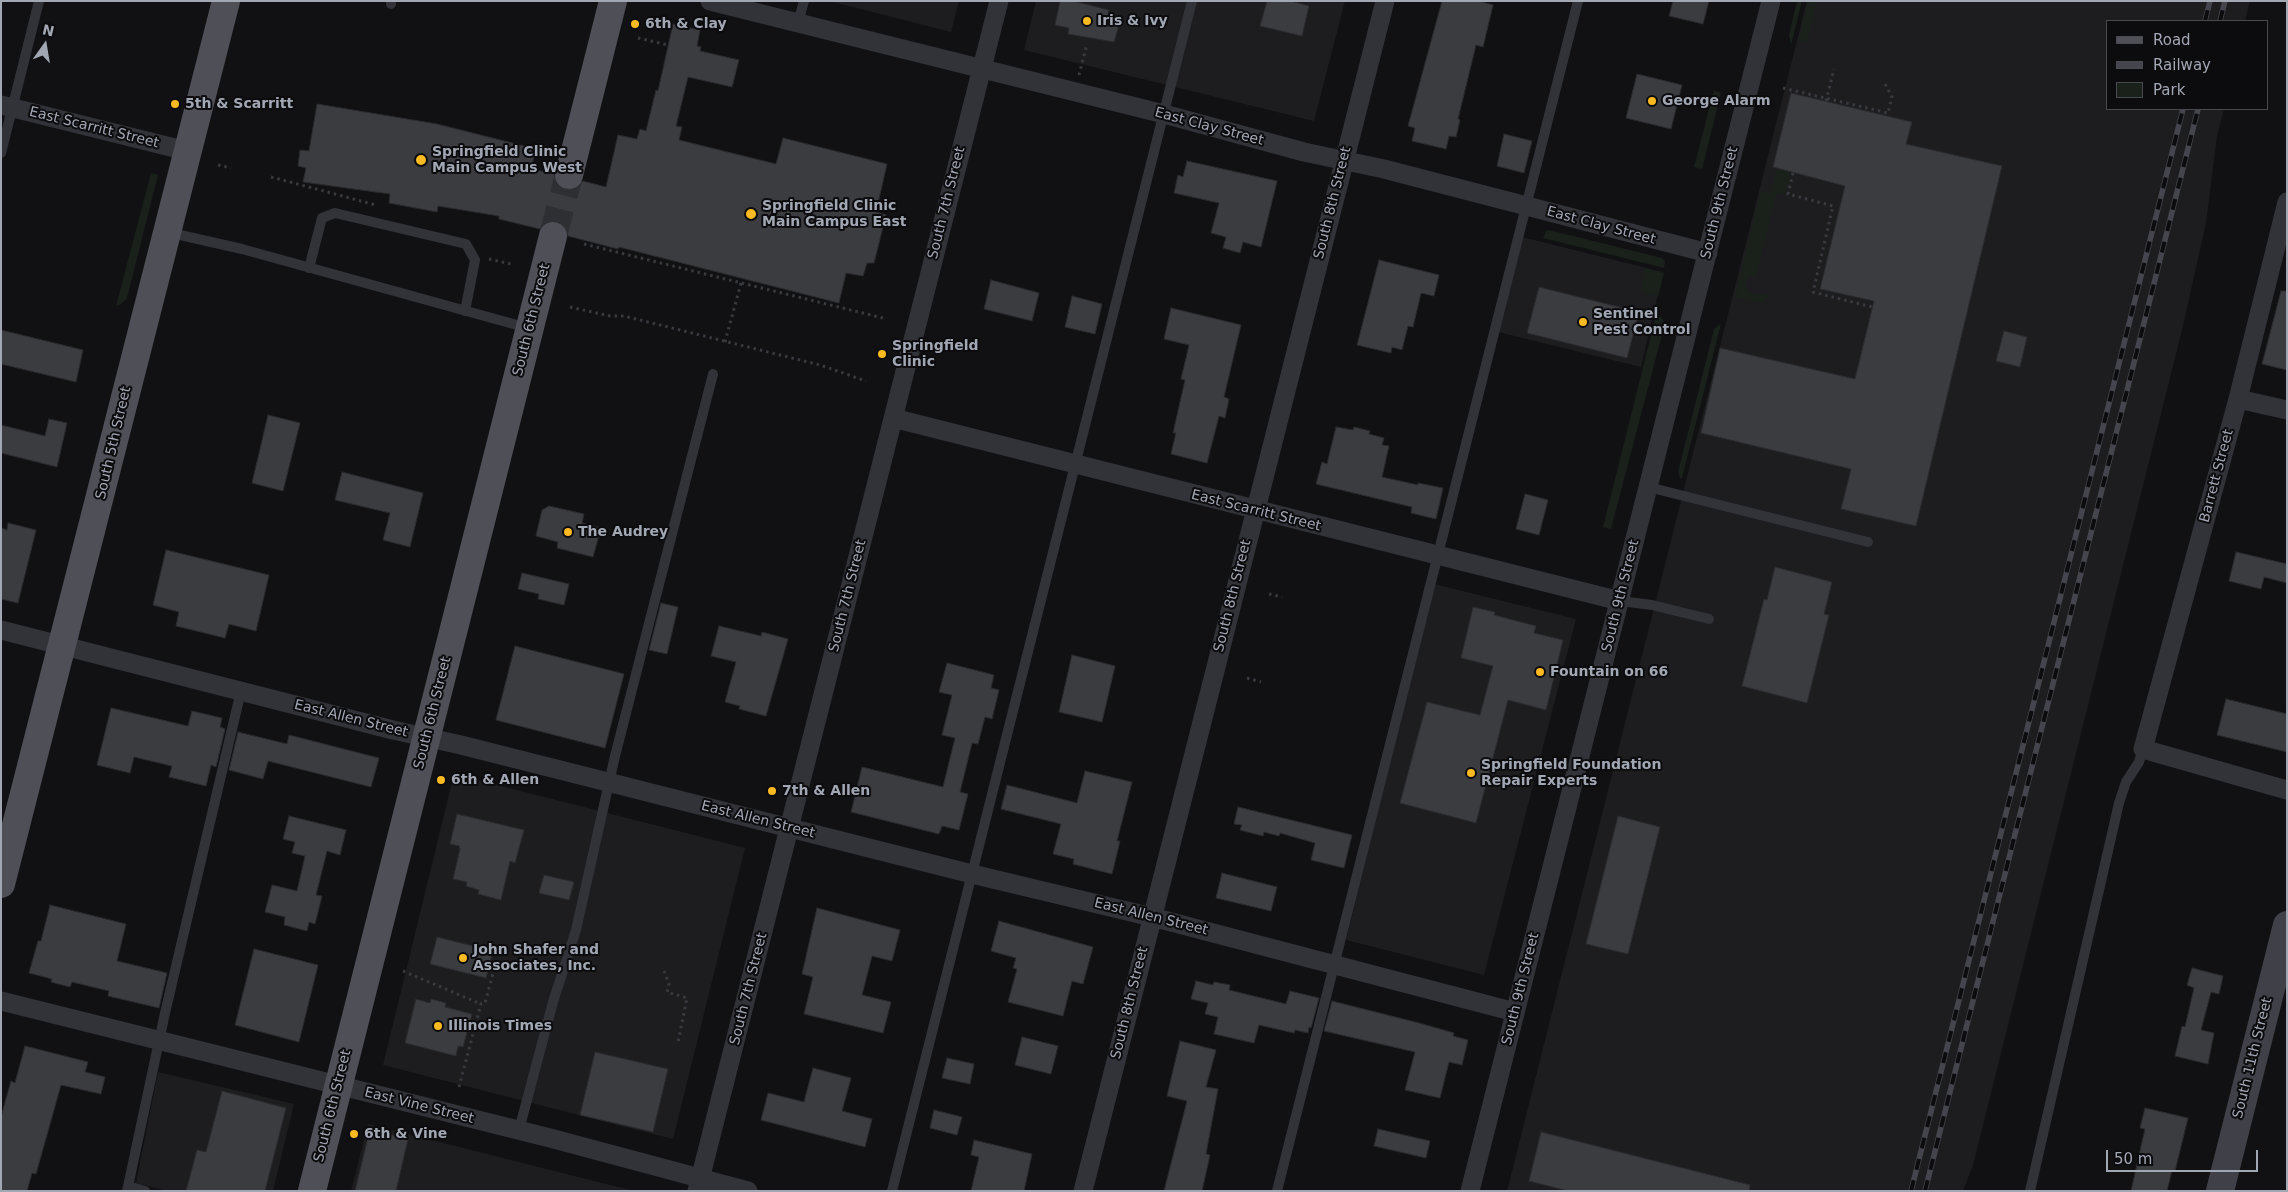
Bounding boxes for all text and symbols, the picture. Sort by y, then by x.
place label: Iris & Ivy [1097,13,1168,29]
marker: Iris & Ivy [1081,15,1093,27]
place label: 6th & Clay [645,16,727,32]
marker: 6th & Clay [629,18,641,30]
north arrow [20,20,70,70]
legend [2106,20,2268,110]
text: N [41,21,56,39]
text: Road [2153,31,2191,49]
text: Railway [2153,56,2211,74]
text: Park [2153,81,2185,99]
place label: George Alarm [1662,93,1770,109]
marker: George Alarm [1646,95,1658,107]
place label: 5th & Scarritt [185,96,293,112]
marker: 5th & Scarritt [169,98,181,110]
street label: East Scarritt Street [27,104,161,152]
street label: East Clay Street [1153,104,1265,150]
place label: Springfield Clinic Main Campus West [432,144,582,176]
street label: South 7th Street [925,145,969,261]
street label: South 8th Street [1311,145,1355,261]
street label: South 9th Street [1698,145,1742,261]
marker: Springfield Clinic Main Campus West [414,153,428,167]
place label: Springfield Clinic Main Campus East [762,198,907,230]
street label: East Clay Street [1545,203,1657,249]
marker: Springfield Clinic Main Campus East [744,207,758,221]
street label: South 6th Street [510,262,554,378]
place label: Sentinel Pest Control [1593,306,1691,338]
marker: Sentinel Pest Control [1577,316,1589,328]
place label: Springfield Clinic [892,338,978,371]
marker: Springfield Clinic [876,348,888,360]
street label: South 5th Street [93,385,135,501]
street label: Barrett Street [2196,428,2238,524]
street label: East Scarritt Street [1189,487,1323,535]
place label: The Audrey [578,524,668,540]
marker: The Audrey [562,526,574,538]
street label: South 7th Street [826,538,870,654]
street label: South 8th Street [1211,538,1255,654]
street label: South 9th Street [1599,538,1643,654]
street label: South 6th Street [411,655,455,771]
place label: Fountain on 66 [1550,664,1668,680]
marker: Fountain on 66 [1534,666,1546,678]
street label: East Allen Street [292,697,410,741]
place label: Springfield Foundation Repair Experts [1481,757,1661,790]
marker: Springfield Foundation Repair Experts [1465,767,1477,779]
place label: 6th & Allen [451,772,539,788]
marker: 6th & Allen [435,774,447,786]
place label: 7th & Allen [782,783,870,799]
marker: 7th & Allen [766,785,778,797]
street label: East Allen Street [699,798,817,842]
street label: East Allen Street [1092,895,1210,939]
street label: South 7th Street [727,931,771,1047]
street label: South 9th Street [1499,931,1543,1047]
place label: John Shafer and Associates, Inc. [473,942,599,974]
street label: South 8th Street [1108,945,1152,1061]
marker: John Shafer and Associates, Inc. [457,952,469,964]
street label: South 11th Street [2230,996,2276,1120]
place label: Illinois Times [448,1018,552,1034]
marker: Illinois Times [432,1020,444,1032]
street label: South 6th Street [311,1048,355,1164]
street label: East Vine Street [362,1084,476,1128]
place label: 6th & Vine [364,1126,447,1142]
marker: 6th & Vine [348,1128,360,1140]
scale bar [2108,1140,2260,1172]
text: 50 m [2114,1150,2152,1168]

